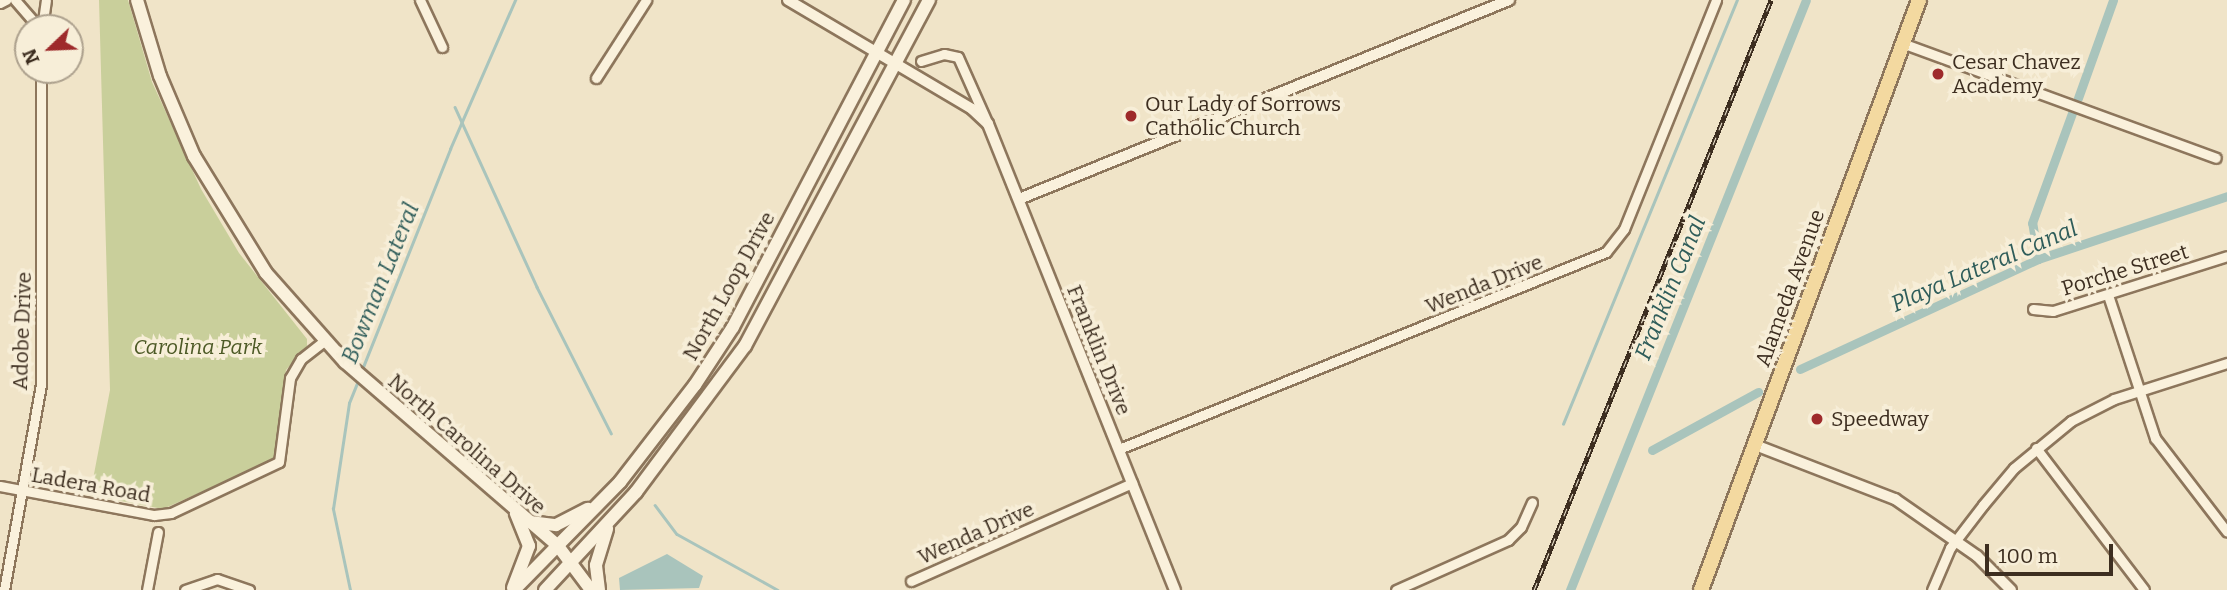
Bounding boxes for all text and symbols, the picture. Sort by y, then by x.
north arrow [14,14,84,84]
text: N [18,45,45,68]
place label: Cesar Chavez Academy [1952,49,2081,99]
marker: Cesar Chavez Academy [1930,66,1946,82]
place label: Our Lady of Sorrows Catholic Church [1145,91,1341,141]
marker: Our Lady of Sorrows Catholic Church [1123,108,1139,124]
water label: Bowman Lateral [335,199,425,367]
street label: Alameda Avenue [1750,206,1830,370]
street label: North Loop Drive [678,207,780,365]
water label: Franklin Canal [1629,212,1711,364]
water label: Playa Lateral Canal [1887,214,2081,318]
street label: Porche Street [2058,239,2192,301]
street label: Wenda Drive [1422,249,1546,319]
street label: Adobe Drive [7,271,37,391]
street label: Franklin Drive [1061,281,1137,419]
park label: Carolina Park [134,334,262,360]
street label: North Carolina Drive [383,369,551,519]
place label: Speedway [1831,406,1929,432]
marker: Speedway [1809,411,1825,427]
street label: Ladera Road [30,462,152,508]
street label: Wenda Drive [914,496,1038,570]
scale bar [1989,530,2117,574]
text: 100 m [1998,543,2058,569]

